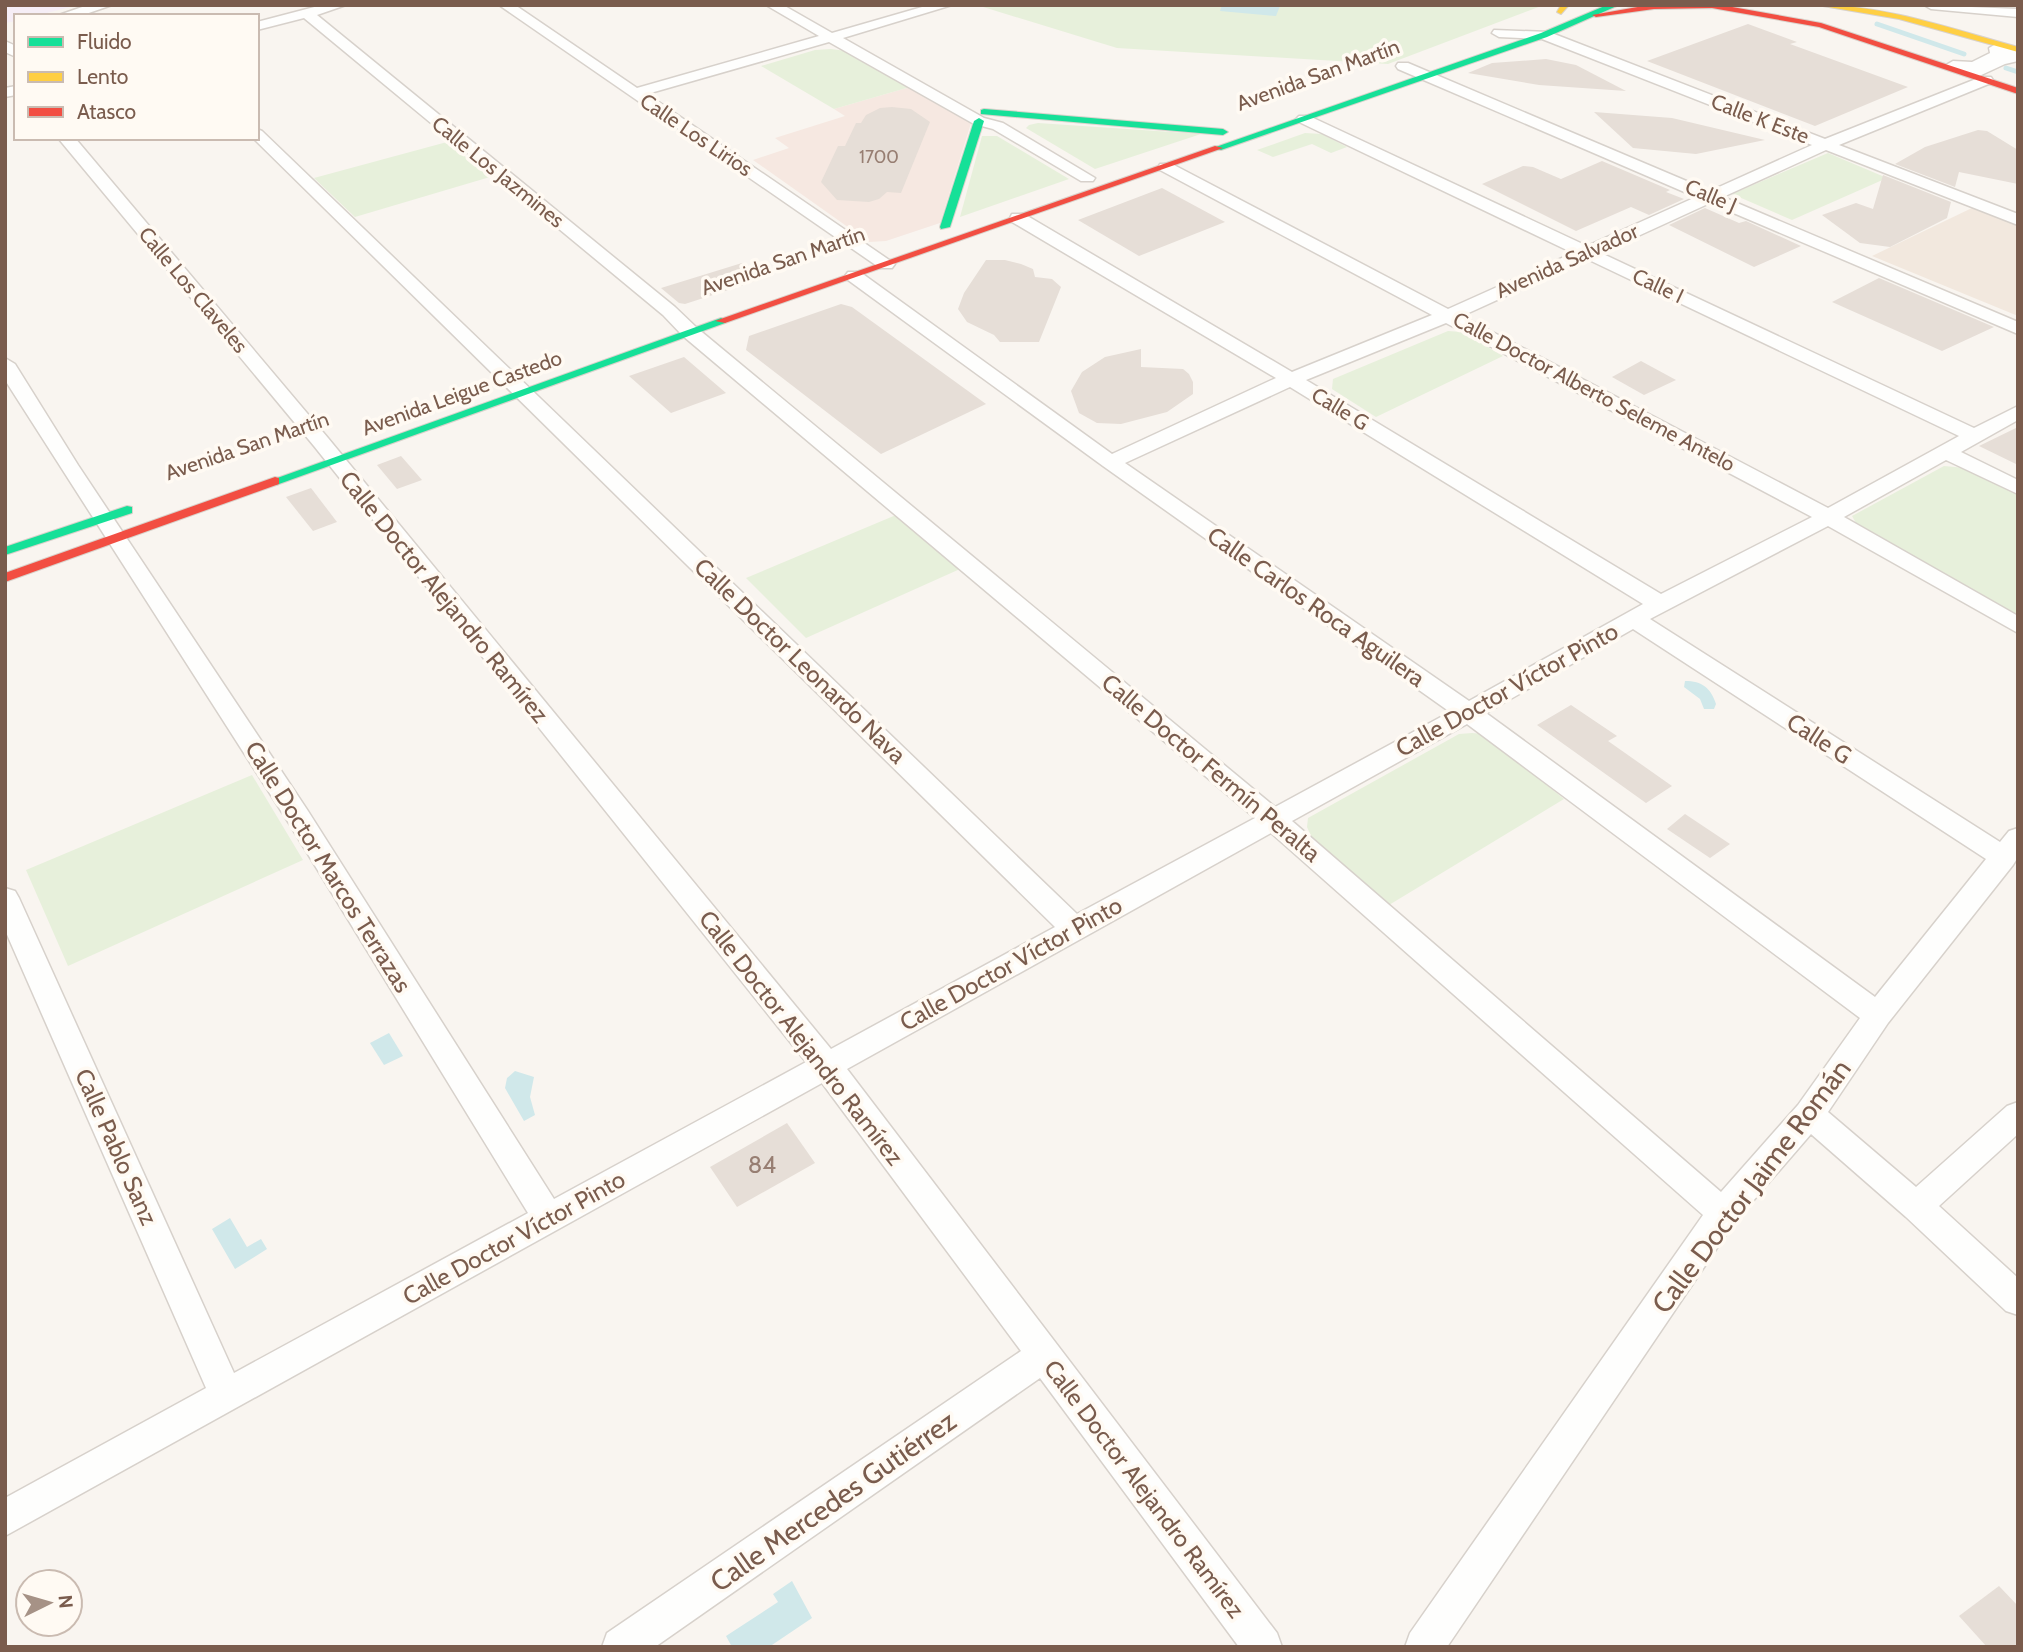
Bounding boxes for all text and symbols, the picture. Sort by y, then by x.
legend [14,14,259,140]
text: Fluido [77,29,132,54]
street label: Avenida San Martín [1233,33,1403,116]
text: Lento [77,64,128,89]
street label: Calle Los Lirios [635,88,757,181]
street label: Calle K Este [1708,88,1813,149]
text: Atasco [77,99,136,124]
street label: Calle Los Jazmines [427,111,570,233]
house number: 1700 [859,146,899,168]
street label: Calle J [1682,174,1741,218]
street label: Avenida Salvador [1492,218,1642,303]
street label: Avenida San Martín [698,221,868,300]
street label: Calle Los Claveles [134,222,253,358]
street label: Calle I [1629,263,1688,308]
street label: Calle Doctor Alberto Seleme Antelo [1449,306,1739,477]
street label: Avenida Leigue Castedo [358,345,565,440]
street label: Calle G [1307,382,1373,435]
street label: Avenida San Martín [162,406,332,485]
street label: Calle Doctor Alejandro Ramírez [334,465,555,728]
street label: Calle Carlos Roca Aguilera [1202,520,1431,693]
street label: Calle Doctor Leonardo Nava [688,552,913,770]
street label: Calle Doctor Víctor Pinto [1391,616,1623,763]
street label: Calle Doctor Fermín Peralta [1096,668,1327,868]
street label: Calle G [1781,707,1857,770]
street label: Calle Doctor Marcos Terrazas [239,736,418,998]
street label: Calle Doctor Víctor Pinto [895,890,1127,1037]
street label: Calle Doctor Alejandro Ramírez [693,905,910,1171]
street label: Calle Doctor Jaime Román [1644,1052,1858,1320]
street label: Calle Pablo Sanz [69,1064,164,1229]
house number: 84 [748,1150,776,1179]
street label: Calle Doctor Víctor Pinto [398,1164,630,1311]
street label: Calle Doctor Alejandro Ramírez [1038,1354,1251,1623]
street label: Calle Mercedes Gutiérrez [704,1403,962,1599]
north arrow [14,1568,84,1638]
text: N [53,1594,77,1609]

